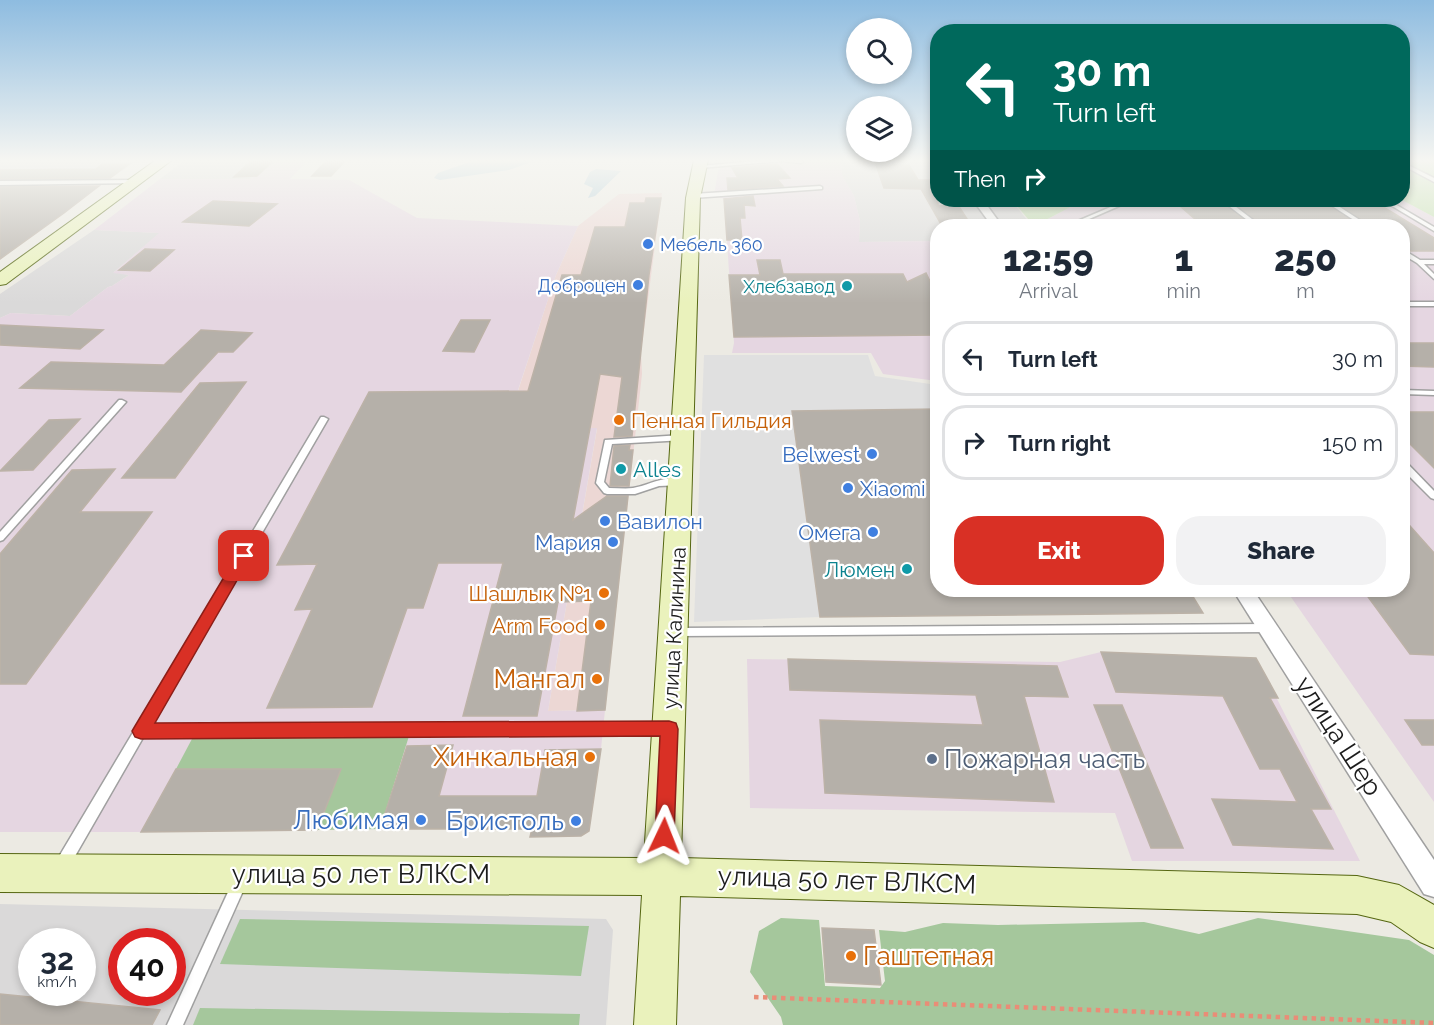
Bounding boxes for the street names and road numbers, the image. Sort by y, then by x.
street label: улица Калинина [657,546,691,710]
street label: улица Шер [1289,671,1389,801]
street label: улица 50 лет ВЛКСМ [232,859,490,889]
street label: улица 50 лет ВЛКСМ [717,861,977,899]

